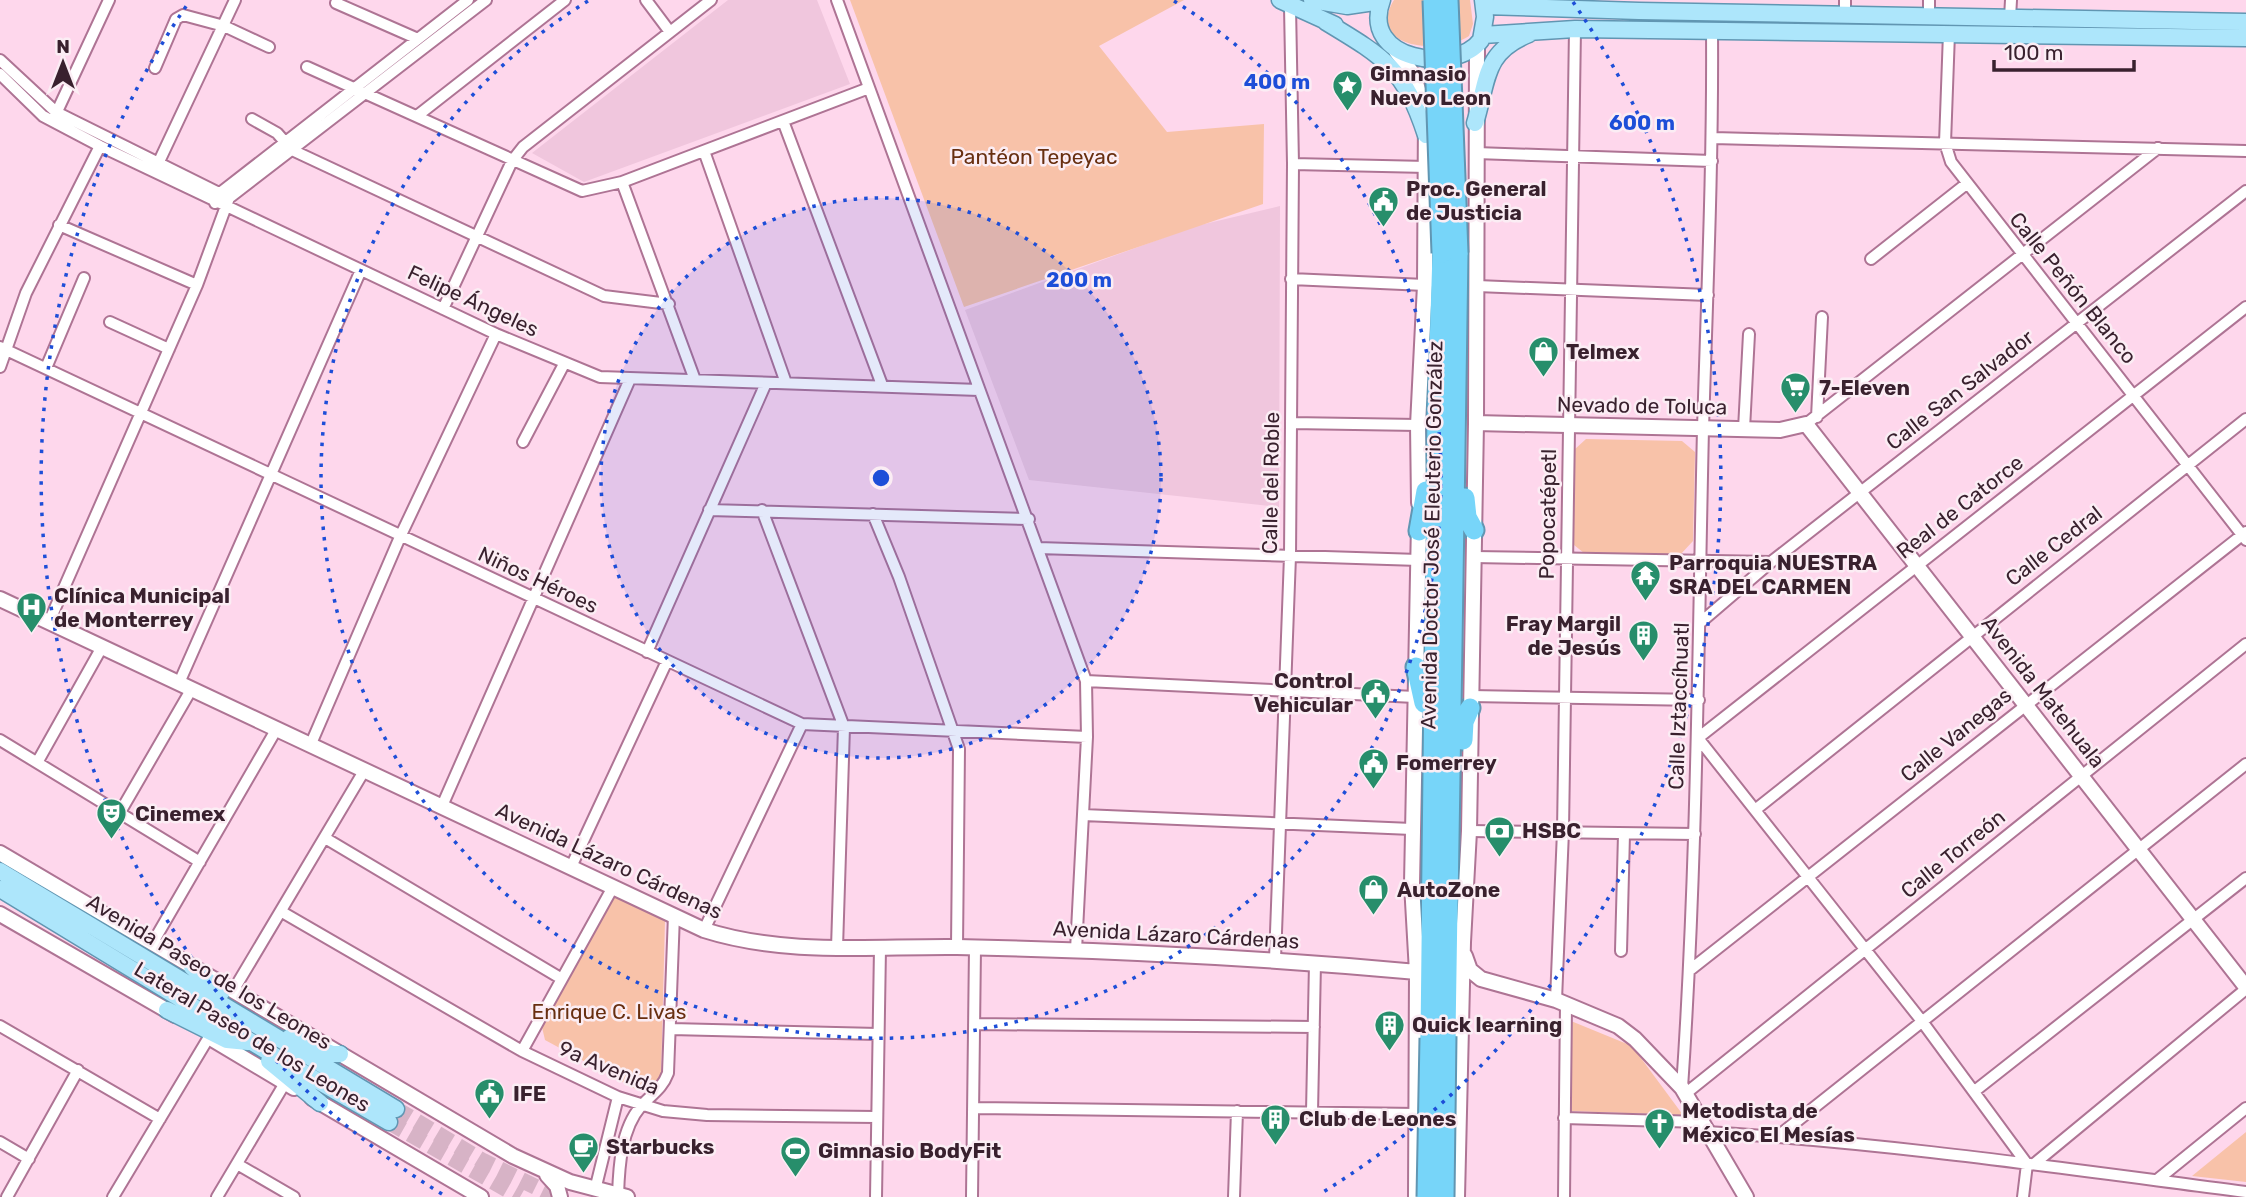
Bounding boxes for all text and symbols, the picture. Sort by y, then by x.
north arrow [28,28,98,98]
scale bar [1994,28,2134,72]
text: N [56,35,70,58]
text: 100 m [2004,40,2063,65]
place label: Gimnasio Nuevo Leon [1370,61,1491,110]
text: 400 m [1244,69,1310,94]
place icon: Gimnasio Nuevo Leon [1330,69,1364,113]
text: 600 m [1609,110,1675,135]
park label: Pantéon Tepeyac [951,144,1117,169]
place label: Proc. General de Justicia [1406,176,1547,225]
public building icon: Proc. General de Justicia [1366,184,1400,228]
street label: Calle Peñón Blanco [2005,207,2142,368]
street label: Felipe Ángeles [404,259,543,342]
text: 200 m [1046,267,1112,292]
street label: Calle San Salvador [1881,324,2038,455]
shop icon: Telmex [1526,335,1560,379]
place label: Telmex [1566,339,1640,364]
street label: Avenida Doctor José Eleuterio González [1416,340,1447,730]
supermarket icon: 7-Eleven [1779,371,1813,415]
place label: 7-Eleven [1819,375,1910,400]
street label: Nevado de Toluca [1557,392,1727,419]
street label: Calle del Roble [1257,412,1284,554]
street label: Popocatépetl [1534,449,1561,579]
street label: Real de Catorce [1892,450,2028,564]
centre of rings [869,466,893,490]
street label: Calle Cedral [2001,500,2107,591]
street label: Niños Héroes [474,541,602,618]
place label: Parroquia NUESTRA SRA DEL CARMEN [1669,550,1877,599]
temple icon: Parroquia NUESTRA SRA DEL CARMEN [1629,558,1663,602]
place label: Clínica Municipal de Monterrey [54,583,230,632]
hospital icon: Clínica Municipal de Monterrey [14,591,48,635]
place label: Fray Margil de Jesús [1506,611,1621,660]
street label: Avenida Matehuala [1976,611,2110,772]
building icon: Fray Margil de Jesús [1627,619,1661,663]
street label: Calle Iztaccíhuatl [1663,622,1694,790]
place label: Control Vehicular [1254,668,1353,717]
public building icon: Control Vehicular [1359,676,1393,720]
street label: Calle Vanegas [1895,682,2016,787]
public building icon: Fomerrey [1356,746,1390,790]
place label: Fomerrey [1396,750,1497,775]
theatre icon: Cinemex [95,797,129,841]
street label: Avenida Lázaro Cárdenas [492,797,726,924]
place label: Cinemex [135,801,226,826]
street label: Calle Torreón [1896,804,2010,903]
bank icon: HSBC [1482,814,1516,858]
place label: HSBC [1522,818,1581,843]
shop icon: AutoZone [1357,873,1391,917]
place label: AutoZone [1397,877,1500,902]
street label: Avenida Paseo de los Leones [82,888,336,1055]
street label: Avenida Lázaro Cárdenas [1052,916,1300,953]
street label: Lateral Paseo de los Leones [130,956,375,1117]
park label: Enrique C. Livas [531,999,687,1024]
building icon: Quick learning [1372,1008,1406,1052]
place label: Quick learning [1412,1012,1562,1037]
street label: 9a Avenida [555,1035,663,1100]
public building icon: IFE [473,1077,507,1121]
place label: IFE [513,1081,546,1106]
place label: Metodista de México El Mesías [1682,1098,1855,1147]
building icon: Club de Leones [1259,1102,1293,1146]
place label: Club de Leones [1299,1106,1456,1131]
church icon: Metodista de México El Mesías [1642,1106,1676,1150]
cafe icon: Starbucks [566,1130,600,1174]
place label: Starbucks [606,1134,714,1159]
sports icon: Gimnasio BodyFit [778,1134,812,1178]
place label: Gimnasio BodyFit [818,1138,1002,1163]

